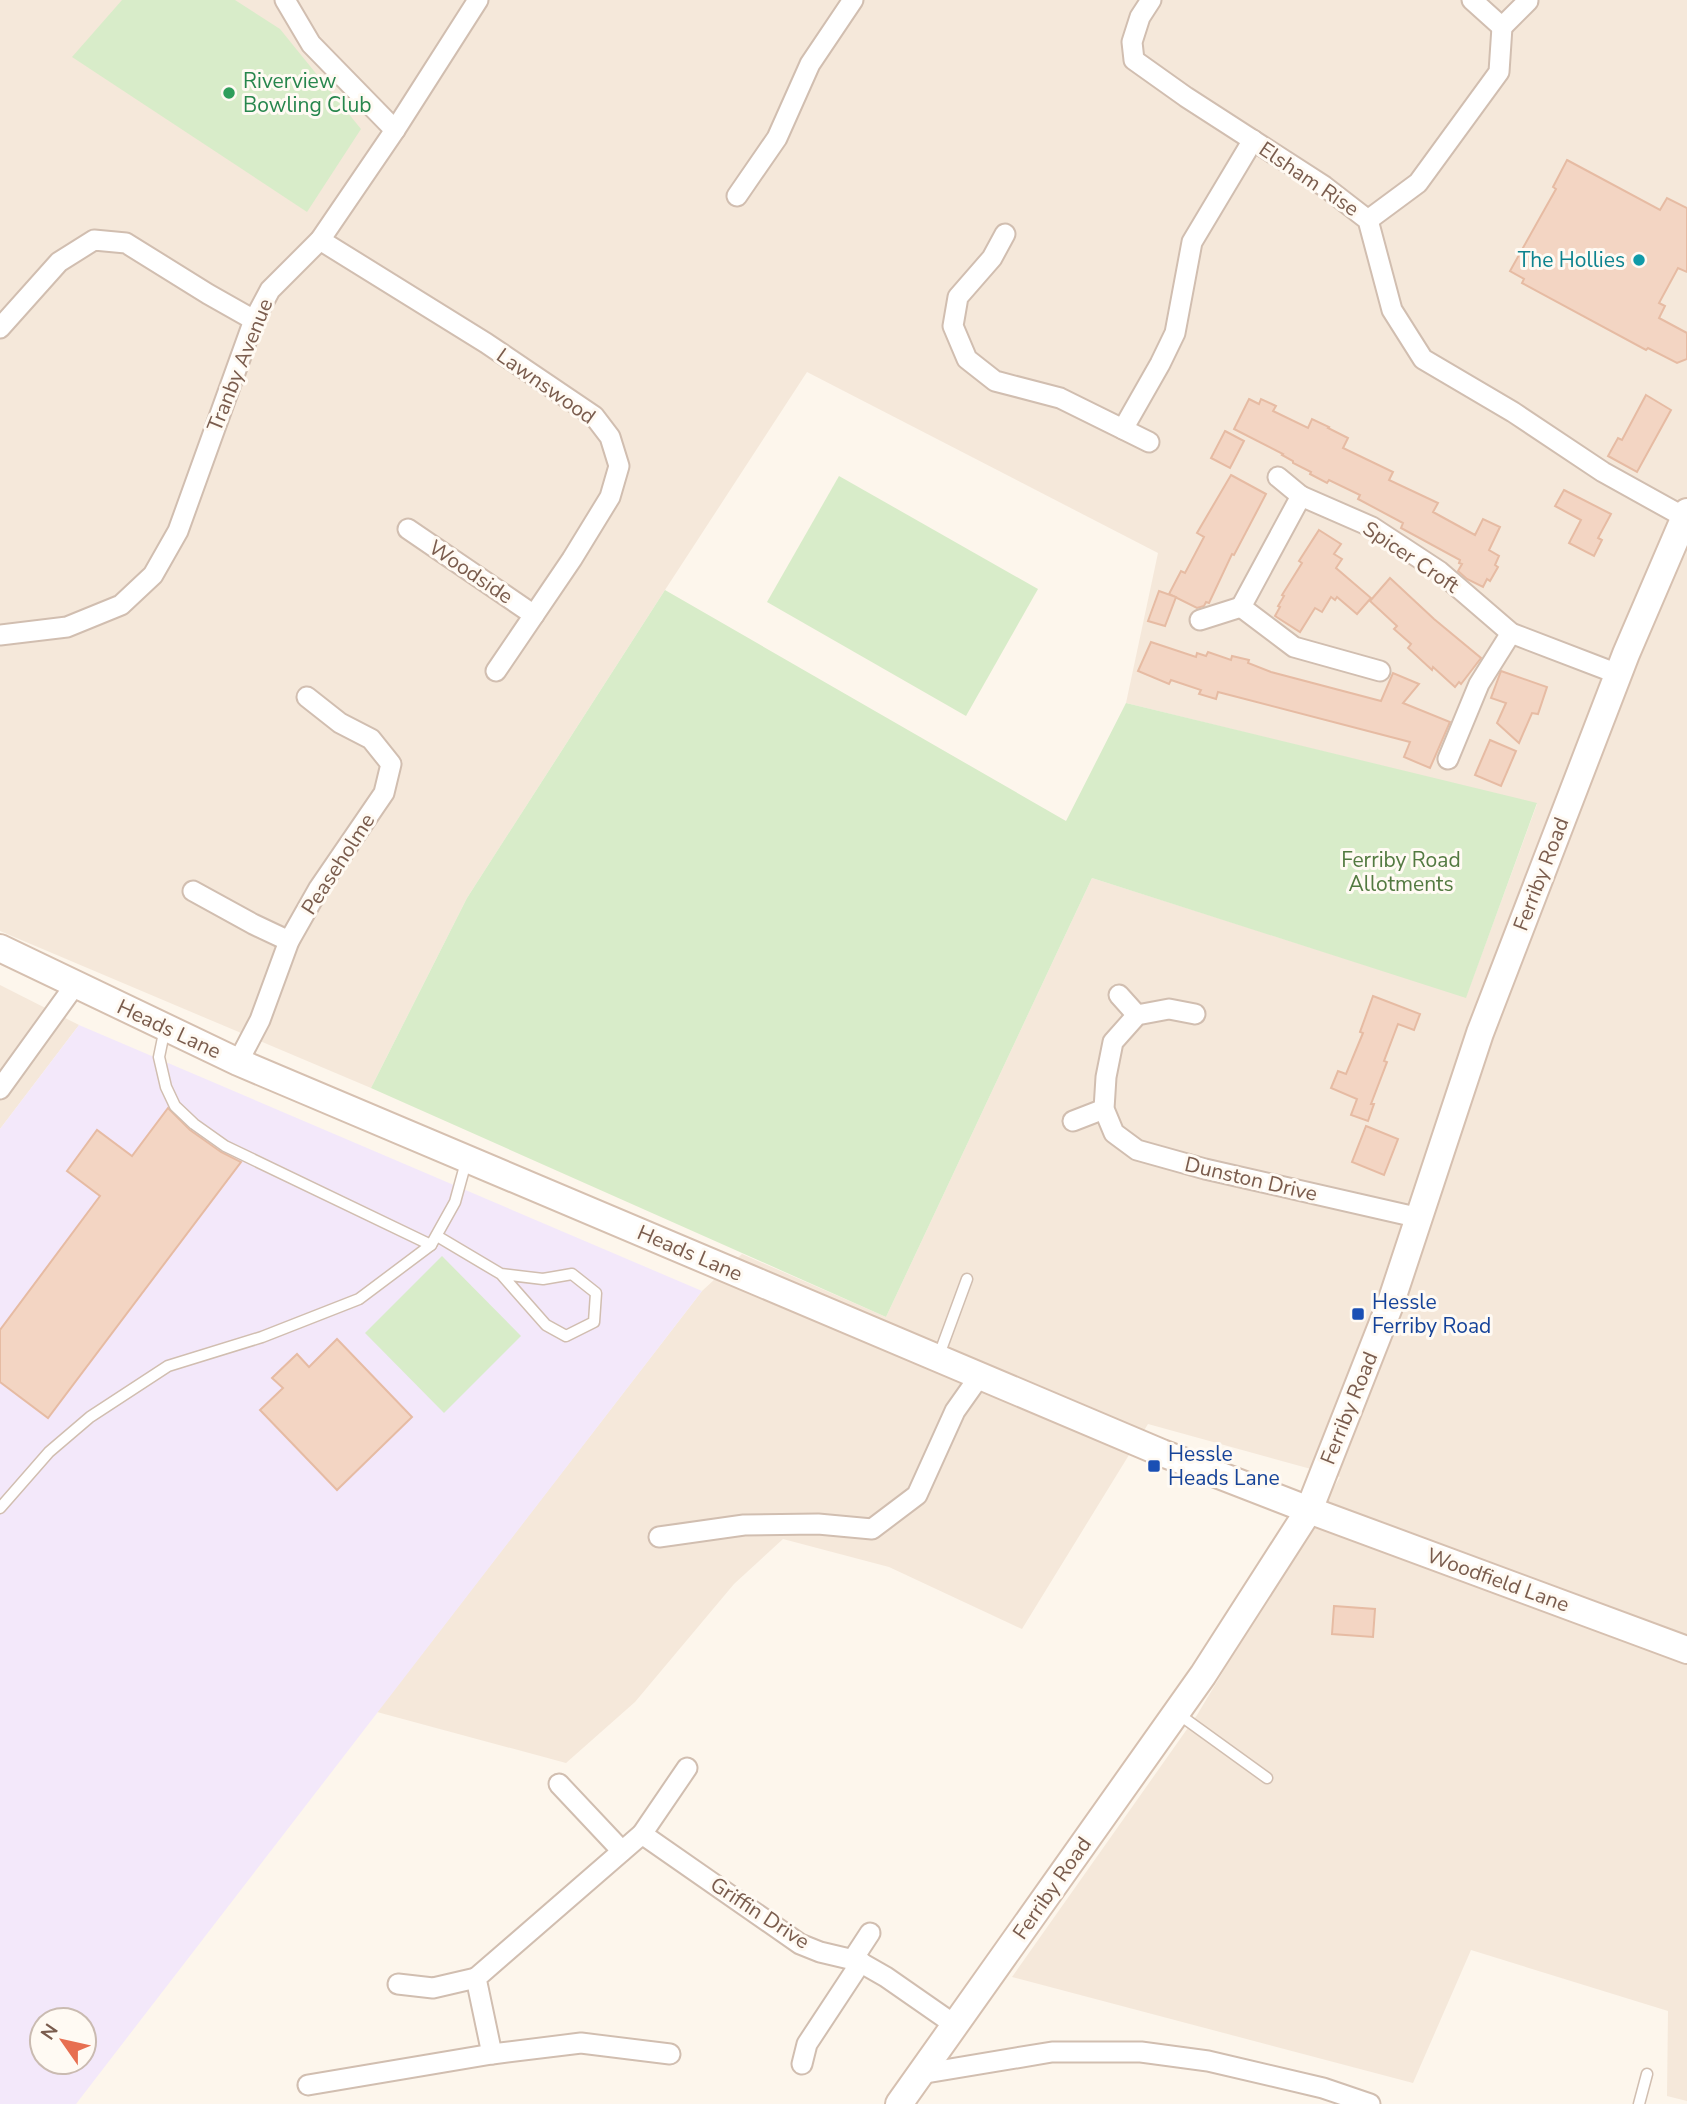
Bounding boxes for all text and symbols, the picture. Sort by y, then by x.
place label: Riverview Bowling Club [243,67,371,119]
marker: Riverview Bowling Club [221,85,237,101]
street label: Elsham Rise [1253,135,1365,223]
place label: The Hollies [1518,246,1625,274]
marker: The Hollies [1631,252,1647,268]
street label: Tranby Avenue [201,294,279,436]
street label: Lawnswood [491,342,601,430]
street label: Spicer Croft [1357,514,1465,600]
street label: Woodside [423,534,519,610]
street label: Peaseholme [295,808,381,920]
street label: Ferriby Road [1507,813,1575,935]
park label: Ferriby Road Allotments [1341,846,1461,898]
street label: Heads Lane [112,993,226,1065]
street label: Dunston Drive [1182,1150,1320,1208]
street label: Heads Lane [633,1218,747,1288]
place label: Hessle Ferriby Road [1372,1288,1491,1340]
marker: Hessle Ferriby Road [1350,1306,1366,1322]
street label: Ferriby Road [1314,1347,1384,1469]
place label: Hessle Heads Lane [1168,1440,1280,1492]
marker: Hessle Heads Lane [1146,1458,1162,1474]
street label: Woodfield Lane [1423,1541,1573,1619]
street label: Ferriby Road [1006,1831,1098,1945]
street label: Griffin Drive [705,1870,815,1956]
north arrow [28,2006,98,2076]
text: N [35,2019,64,2045]

